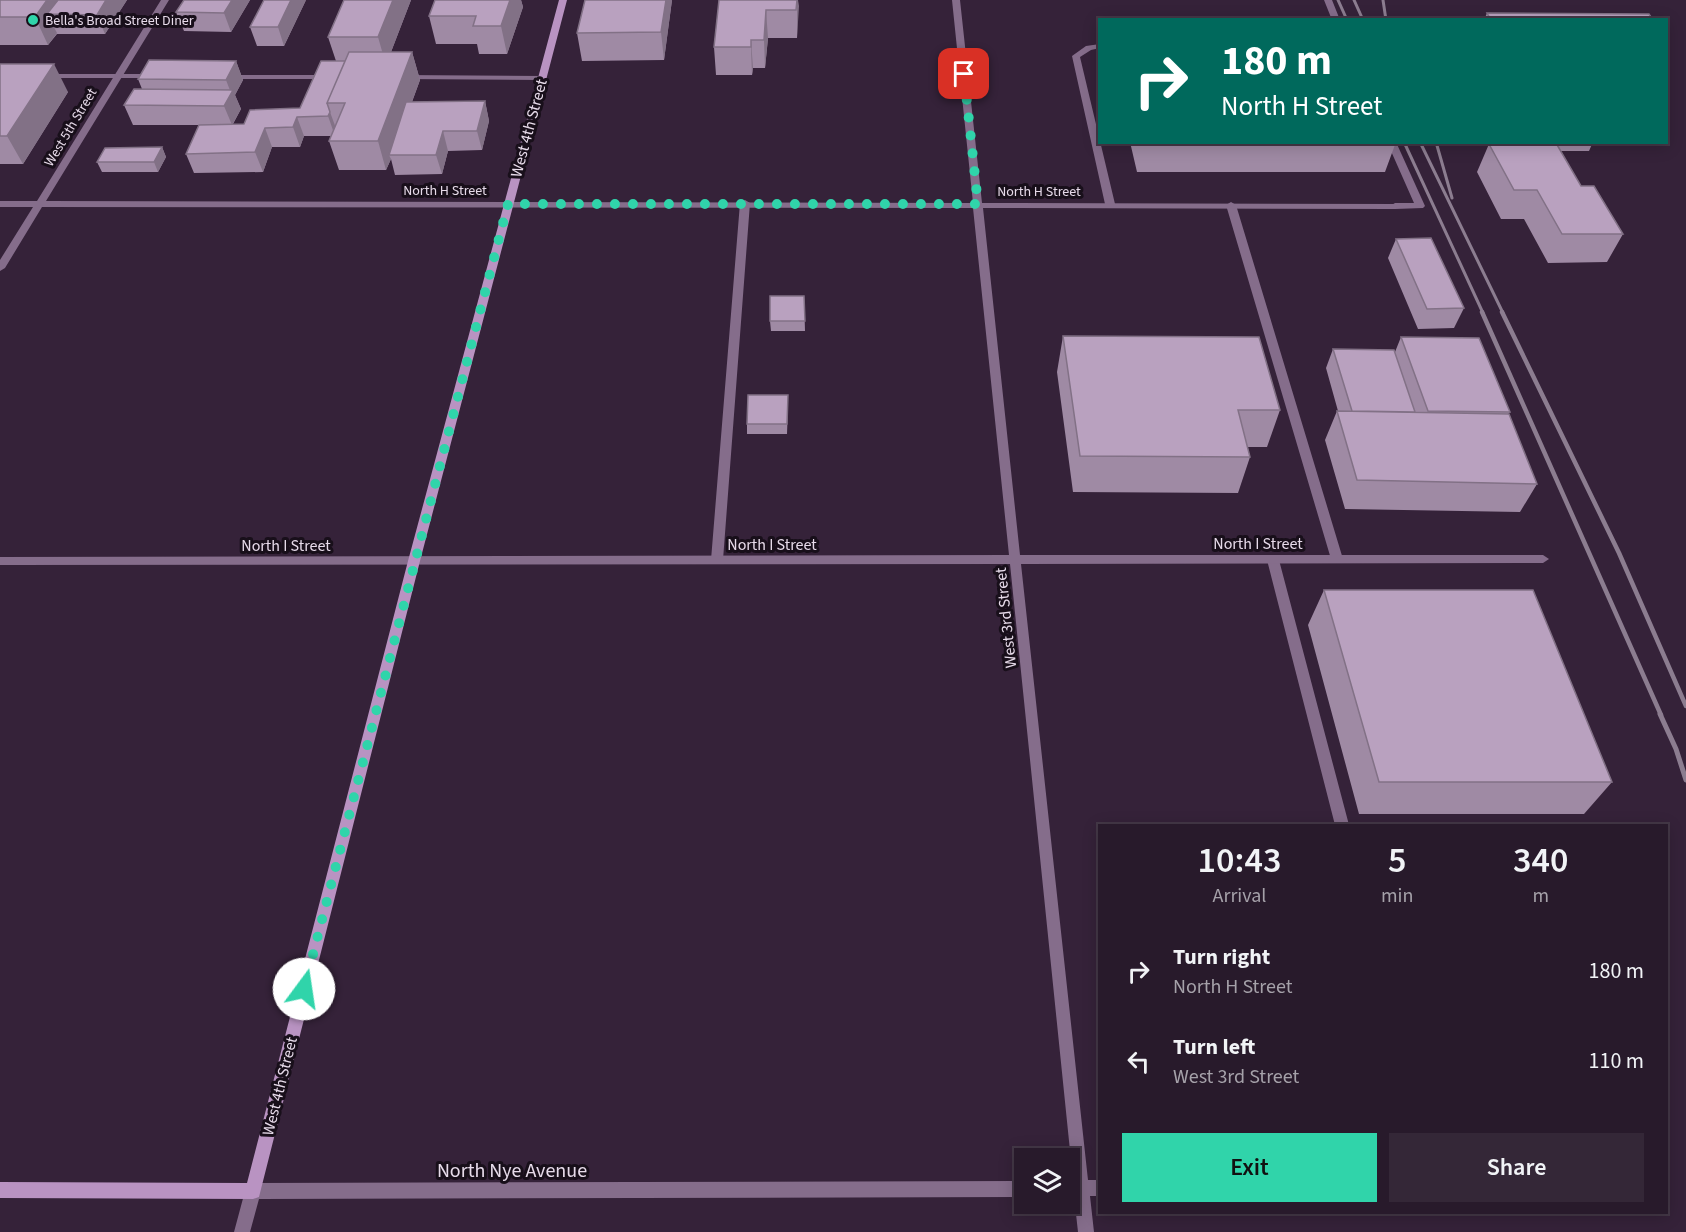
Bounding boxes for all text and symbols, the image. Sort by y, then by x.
place label: Bella's Broad Street Diner [45,11,194,31]
marker: Bella's Broad Street Diner [26,13,40,27]
text: 180 m [1221,31,1332,91]
icon: right [1122,42,1200,120]
pin [938,48,989,99]
icon: arrive [947,57,980,90]
street label: West 4th Street [505,76,553,180]
street label: West 5th Street [40,84,102,170]
text: North H Street [1221,87,1382,126]
street label: North H Street [403,181,487,201]
street label: North H Street [997,182,1081,202]
street label: North I Street [1213,533,1303,555]
street label: North I Street [727,534,817,556]
street label: North I Street [241,535,331,557]
street label: West 3rd Street [990,566,1022,669]
text: 10:43 [1198,835,1281,886]
text: 5 [1388,835,1406,886]
text: 340 [1513,835,1568,886]
text: Arrival [1213,882,1266,910]
text: min [1381,882,1413,910]
text: m [1532,882,1549,910]
text: Turn right [1173,941,1270,973]
icon: right [1122,955,1155,988]
text: 180 m [1589,955,1644,987]
position arrow [272,957,336,1021]
text: North H Street [1173,973,1293,1001]
text: Turn left [1173,1031,1255,1063]
street label: West 4th Street [257,1034,303,1138]
icon: left [1122,1045,1155,1078]
text: 110 m [1589,1045,1644,1077]
text: West 3rd Street [1173,1063,1299,1091]
button: Exit [1122,1133,1377,1202]
button: Share [1389,1133,1644,1202]
map controls [1014,1148,1080,1214]
button: layers [1014,1148,1080,1214]
street label: North Nye Avenue [437,1157,587,1185]

